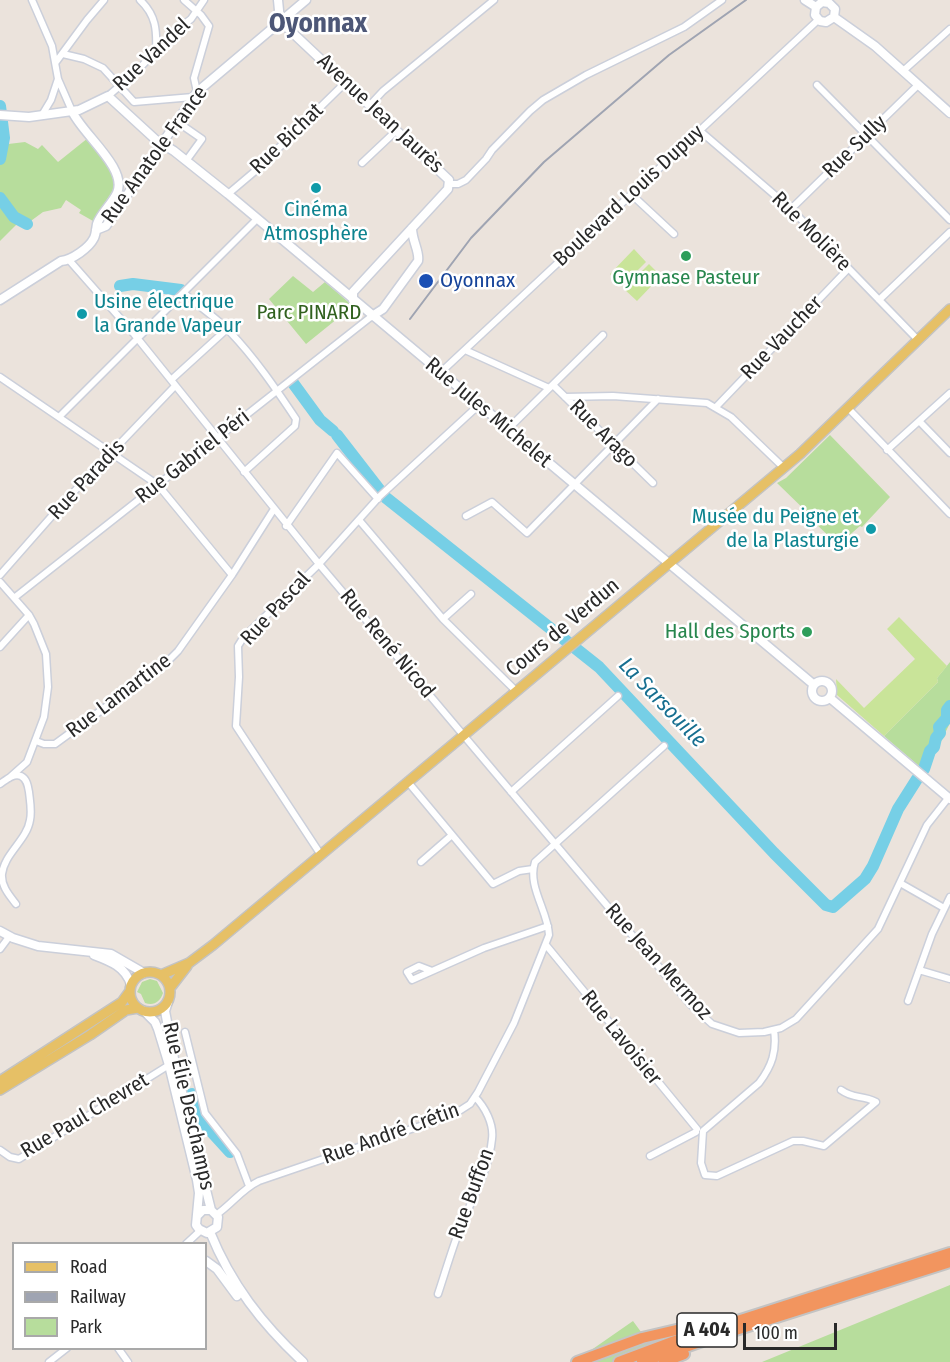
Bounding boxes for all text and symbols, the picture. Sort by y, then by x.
district label: Oyonnax [269,8,367,40]
street label: Rue Vandel [108,13,196,97]
street label: Avenue Jean Jaurès [312,49,448,179]
street label: Rue Anatole France [97,81,213,229]
street label: Rue Bichat [245,98,329,180]
street label: Rue Sully [818,110,892,184]
street label: Boulevard Louis Dupuy [549,120,709,272]
marker: Cinéma Atmosphère [309,181,323,195]
street label: Rue Molière [766,187,856,277]
place label: Cinéma Atmosphère [264,197,368,247]
marker: Gymnase Pasteur [679,249,693,263]
place label: Gymnase Pasteur [612,265,760,291]
place label: Oyonnax [440,268,515,294]
marker: Oyonnax [417,272,435,290]
place label: Usine électrique la Grande Vapeur [94,289,241,339]
street label: Rue Vaucher [736,291,828,385]
park label: Parc PINARD [257,300,361,326]
marker: Usine électrique la Grande Vapeur [75,307,89,321]
street label: Rue Jules Michelet [420,353,556,473]
street label: Rue Arago [564,395,642,473]
street label: Rue Gabriel Péri [131,405,255,509]
street label: Rue Paradis [44,435,130,525]
place label: Musée du Peigne et de la Plasturgie [692,504,859,554]
marker: Musée du Peigne et de la Plasturgie [864,522,878,536]
street label: Rue Pascal [236,567,316,651]
street label: Cours de Verdun [501,573,625,683]
street label: Rue René Nicod [334,584,440,704]
place label: Hall des Sports [665,619,795,645]
marker: Hall des Sports [800,625,814,639]
street label: Rue Lamartine [62,648,176,744]
water label: La Sarsouille [613,653,711,753]
street label: Rue Jean Mermoz [599,899,717,1025]
street label: Rue Lavoisier [575,986,667,1090]
street label: Rue Élie Deschamps [156,1019,220,1193]
street label: Rue Paul Chevret [17,1068,153,1164]
street label: Rue André Crétin [319,1098,463,1170]
street label: Rue Buffon [444,1145,500,1243]
legend [12,1242,207,1350]
text: Road [70,1256,107,1278]
text: Railway [70,1286,126,1308]
scale bar [746,1311,840,1349]
road number: A 404 [677,1313,737,1347]
text: Park [70,1316,102,1338]
text: 100 m [754,1322,798,1344]

